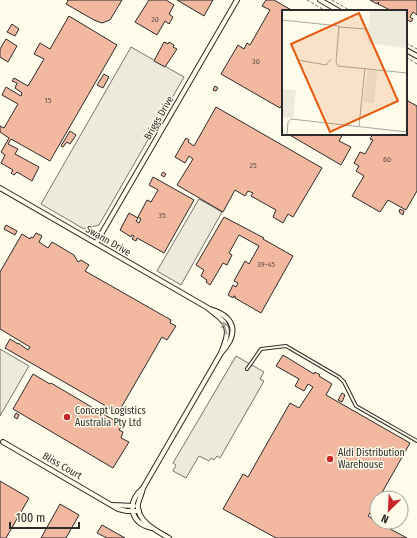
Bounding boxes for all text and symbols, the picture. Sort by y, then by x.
inset map [282,10,407,135]
house number: 20 [151,15,159,24]
house number: 30 [252,57,260,66]
street label: Briggs Drive [142,94,176,142]
house number: 15 [45,96,52,105]
house number: 60 [383,155,391,164]
house number: 25 [249,161,257,170]
house number: 35 [158,211,166,220]
street label: Swann Drive [83,223,133,259]
house number: 39-45 [257,260,275,269]
one-way arrow [221,322,228,335]
place label: Concept Logistics Australia Pty Ltd [75,405,146,429]
marker: Concept Logistics Australia Pty Ltd [62,412,72,422]
place label: Aldi Distribution Warehouse [338,447,405,471]
street label: Bliss Court [40,450,84,482]
marker: Aldi Distribution Warehouse [325,454,335,464]
north arrow [369,490,409,530]
scale bar [10,504,79,530]
text: 100 m [16,511,45,525]
text: N [379,511,391,526]

